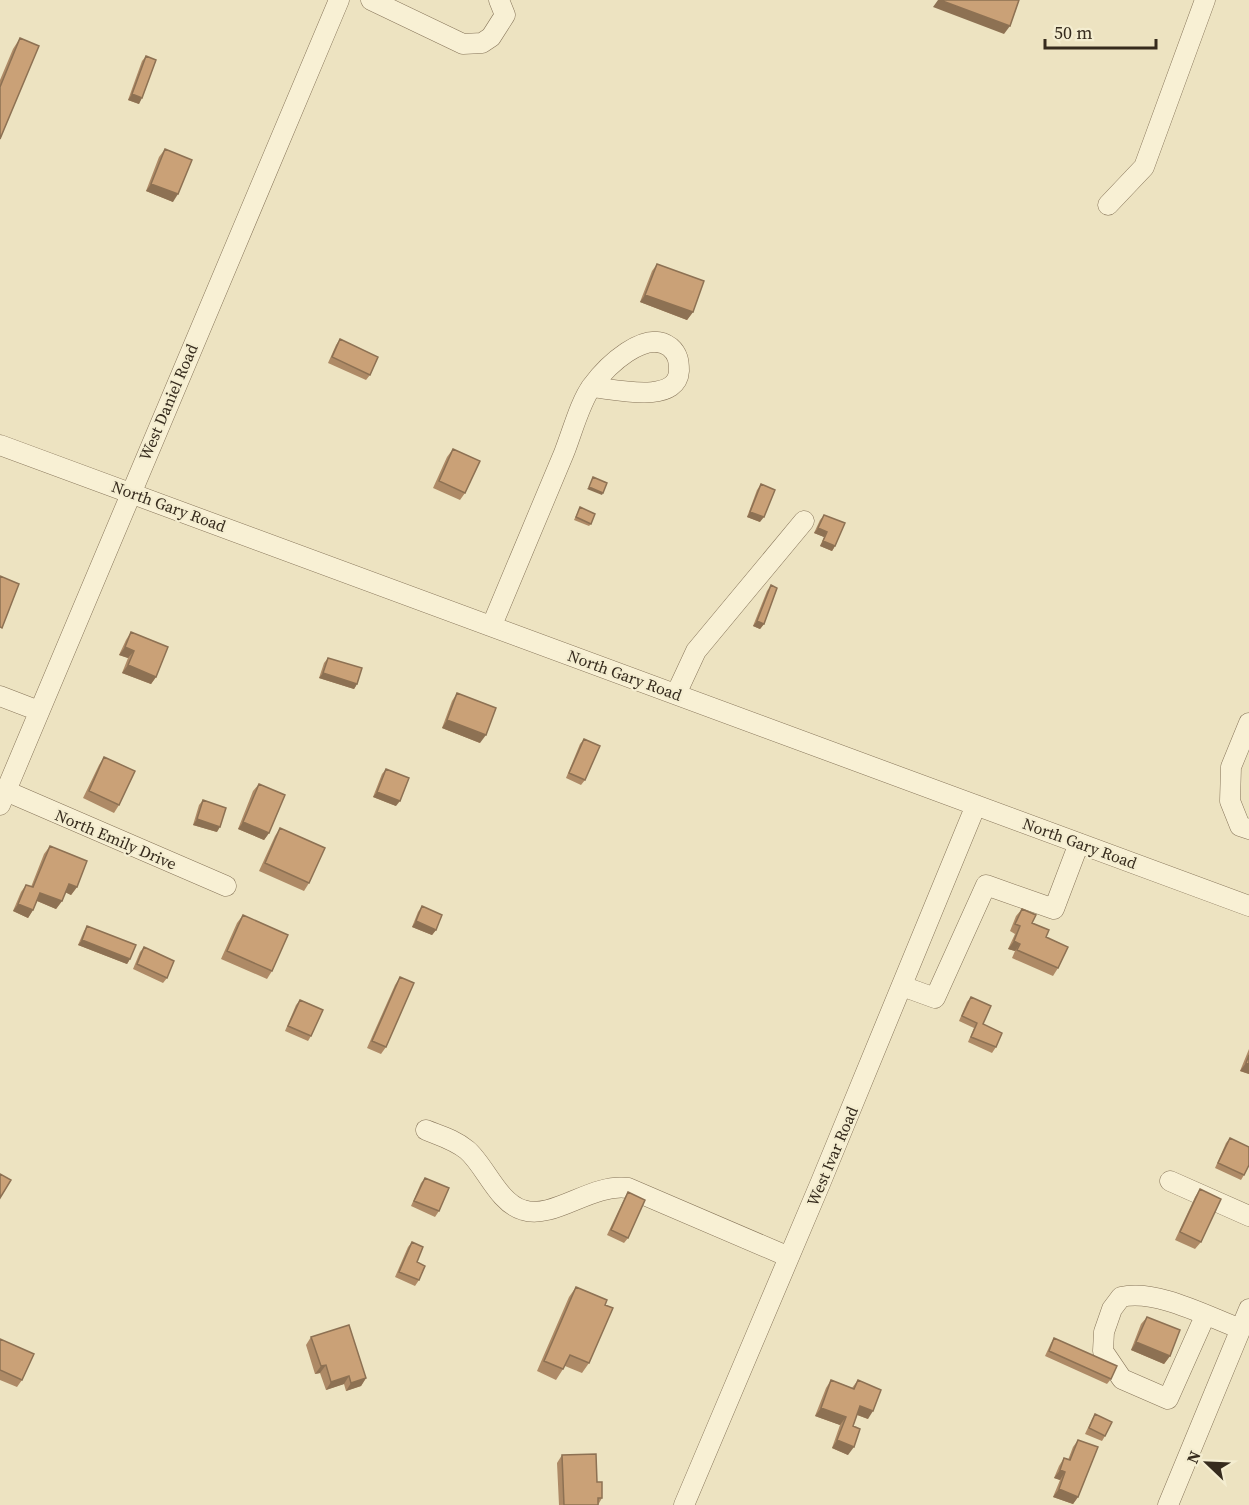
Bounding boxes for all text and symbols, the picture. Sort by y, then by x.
scale bar [1045,12,1156,50]
text: 50 m [1054,20,1092,45]
street label: West Daniel Road [133,340,203,464]
street label: North Gary Road [109,475,229,537]
street label: North Gary Road [565,644,685,706]
street label: North Emily Drive [52,803,180,875]
street label: North Gary Road [1020,812,1140,874]
street label: West Ivar Road [801,1103,863,1209]
north arrow [1177,1433,1237,1493]
text: N [1181,1447,1206,1467]

